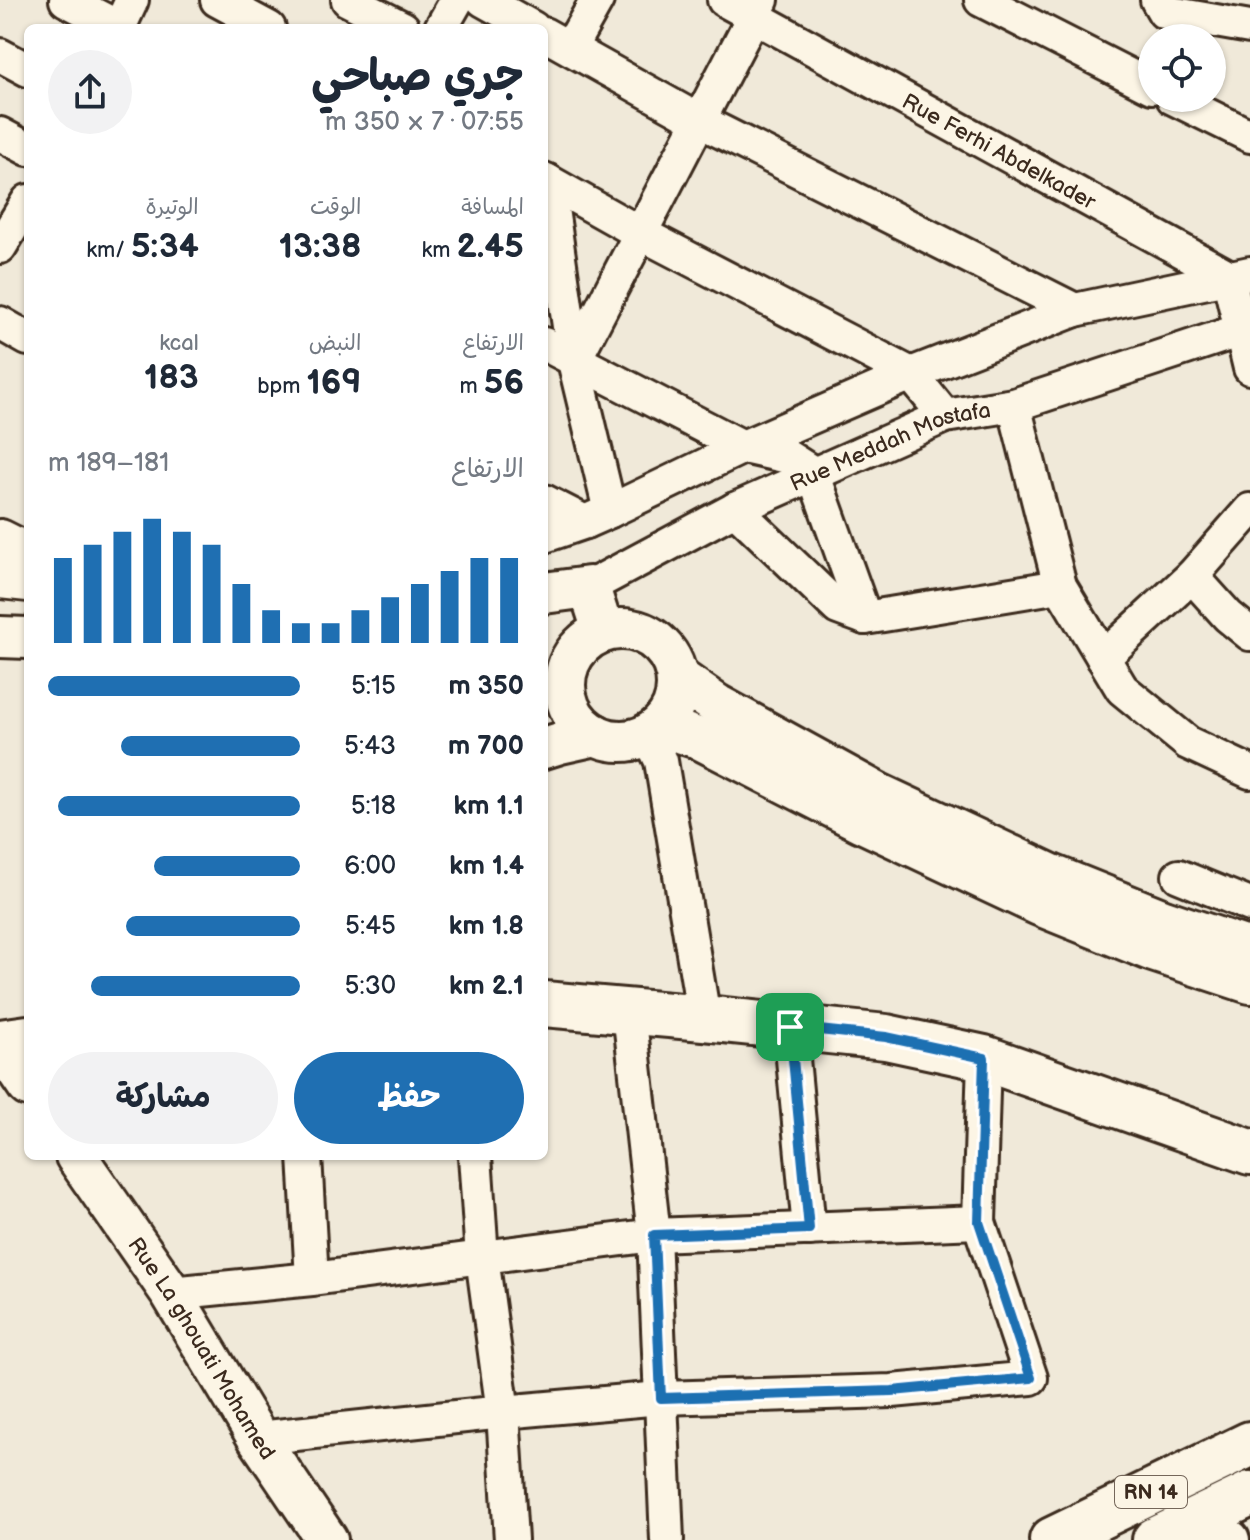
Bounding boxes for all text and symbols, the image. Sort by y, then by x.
map controls [1138,24,1226,112]
button: locate [1138,24,1226,112]
button: share [48,50,132,134]
text: جري صباحي [311,50,524,103]
street label: Rue Ferhi Abdelkader [897,88,1101,216]
text: 07:55 · 7 × 350 m [325,107,524,138]
text: الوتيرة [146,194,199,221]
text: الوقت [310,194,361,221]
text: المسافة [461,194,524,221]
text: 5:34 [131,226,199,267]
text: 13:38 [279,226,361,267]
text: 2.45 [457,226,524,267]
text: /km [86,237,131,264]
text: km [422,237,457,264]
text: kcal [159,330,199,357]
text: النبض [309,330,361,357]
text: الارتفاع [462,330,524,357]
text: 183 [144,357,199,398]
text: 169 [307,362,361,403]
text: 56 [484,362,524,403]
text: bpm [257,373,307,400]
text: m [460,373,484,400]
street label: Rue Meddah Mostafa [786,397,993,498]
text: 181–189 m [48,448,169,479]
text: الارتفاع [451,454,524,485]
text: 5:15 [351,671,396,702]
text: 350 m [448,671,524,702]
text: 5:43 [344,731,396,762]
text: 700 m [448,731,524,762]
text: 5:18 [351,791,396,822]
text: 1.1 km [454,791,524,822]
text: 6:00 [344,851,396,882]
text: 1.4 km [449,851,524,882]
text: 5:45 [345,911,396,942]
text: 1.8 km [449,911,524,942]
text: 5:30 [345,971,396,1002]
text: 2.1 km [449,971,524,1002]
pin [756,993,824,1061]
icon: arrive [768,1005,812,1049]
button: مشاركة [48,1052,278,1144]
button: حفظ [294,1052,524,1144]
street label: Rue La ghouati Mohamed [121,1233,281,1465]
road number: RN 14 [1115,1476,1187,1508]

